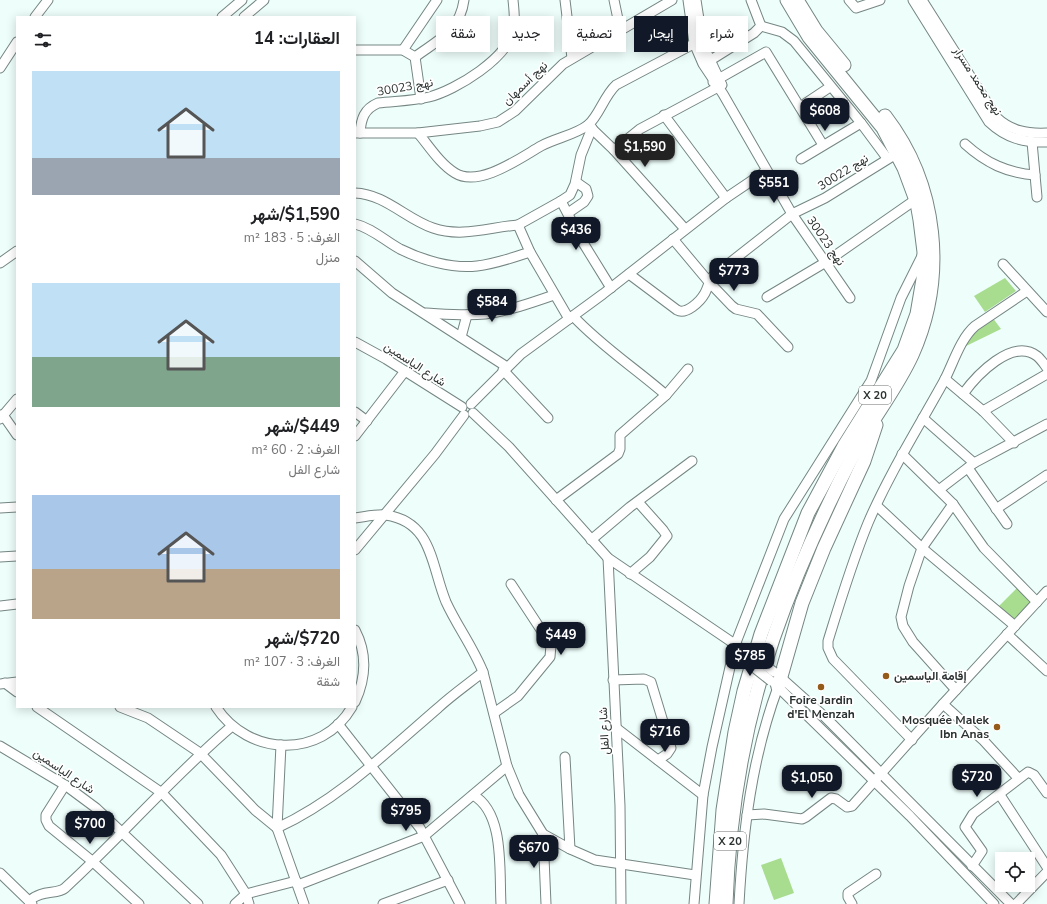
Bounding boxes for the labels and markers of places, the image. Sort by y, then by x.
pin: $608 [801,98,849,132]
pin: $1,590 [612,134,678,168]
pin: $551 [750,170,798,204]
pin: $436 [552,217,600,251]
pin: $773 [710,258,758,292]
pin: $584 [468,289,516,323]
pin: $449 [537,622,585,656]
pin: $785 [726,643,774,677]
place label: إقامة الياسمين [894,668,967,684]
marker: إقامة الياسمين [881,671,891,681]
marker: Foire Jardin d'El Menzah [816,682,826,692]
place label: Foire Jardin d'El Menzah [787,692,855,722]
place label: Mosquée Malek Ibn Anas [902,712,990,742]
pin: $716 [641,719,689,753]
marker: Mosquée Malek Ibn Anas [992,722,1002,732]
pin: $720 [953,764,1001,798]
pin: $1,050 [779,765,845,799]
pin: $795 [382,798,430,832]
pin: $700 [66,811,114,845]
pin: $670 [510,835,558,869]

